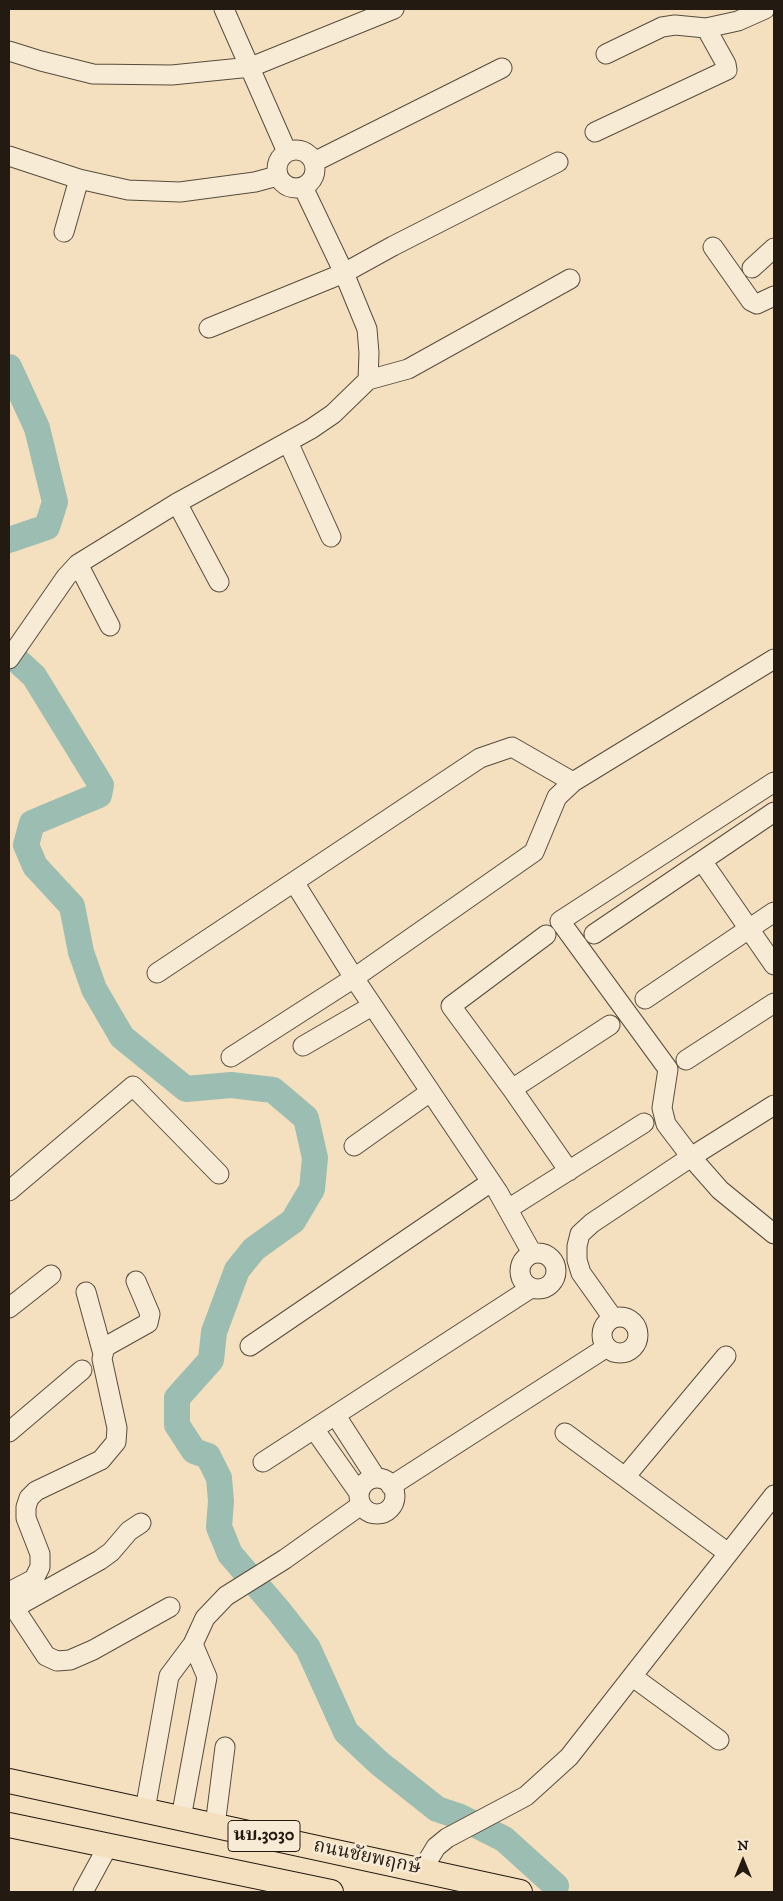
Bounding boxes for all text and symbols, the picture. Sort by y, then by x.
road number: นบ.3030 [228,1820,300,1852]
street label: ถนนชัยพฤกษ์ [311,1836,423,1880]
north arrow [718,1836,768,1886]
text: N [737,1837,749,1855]

